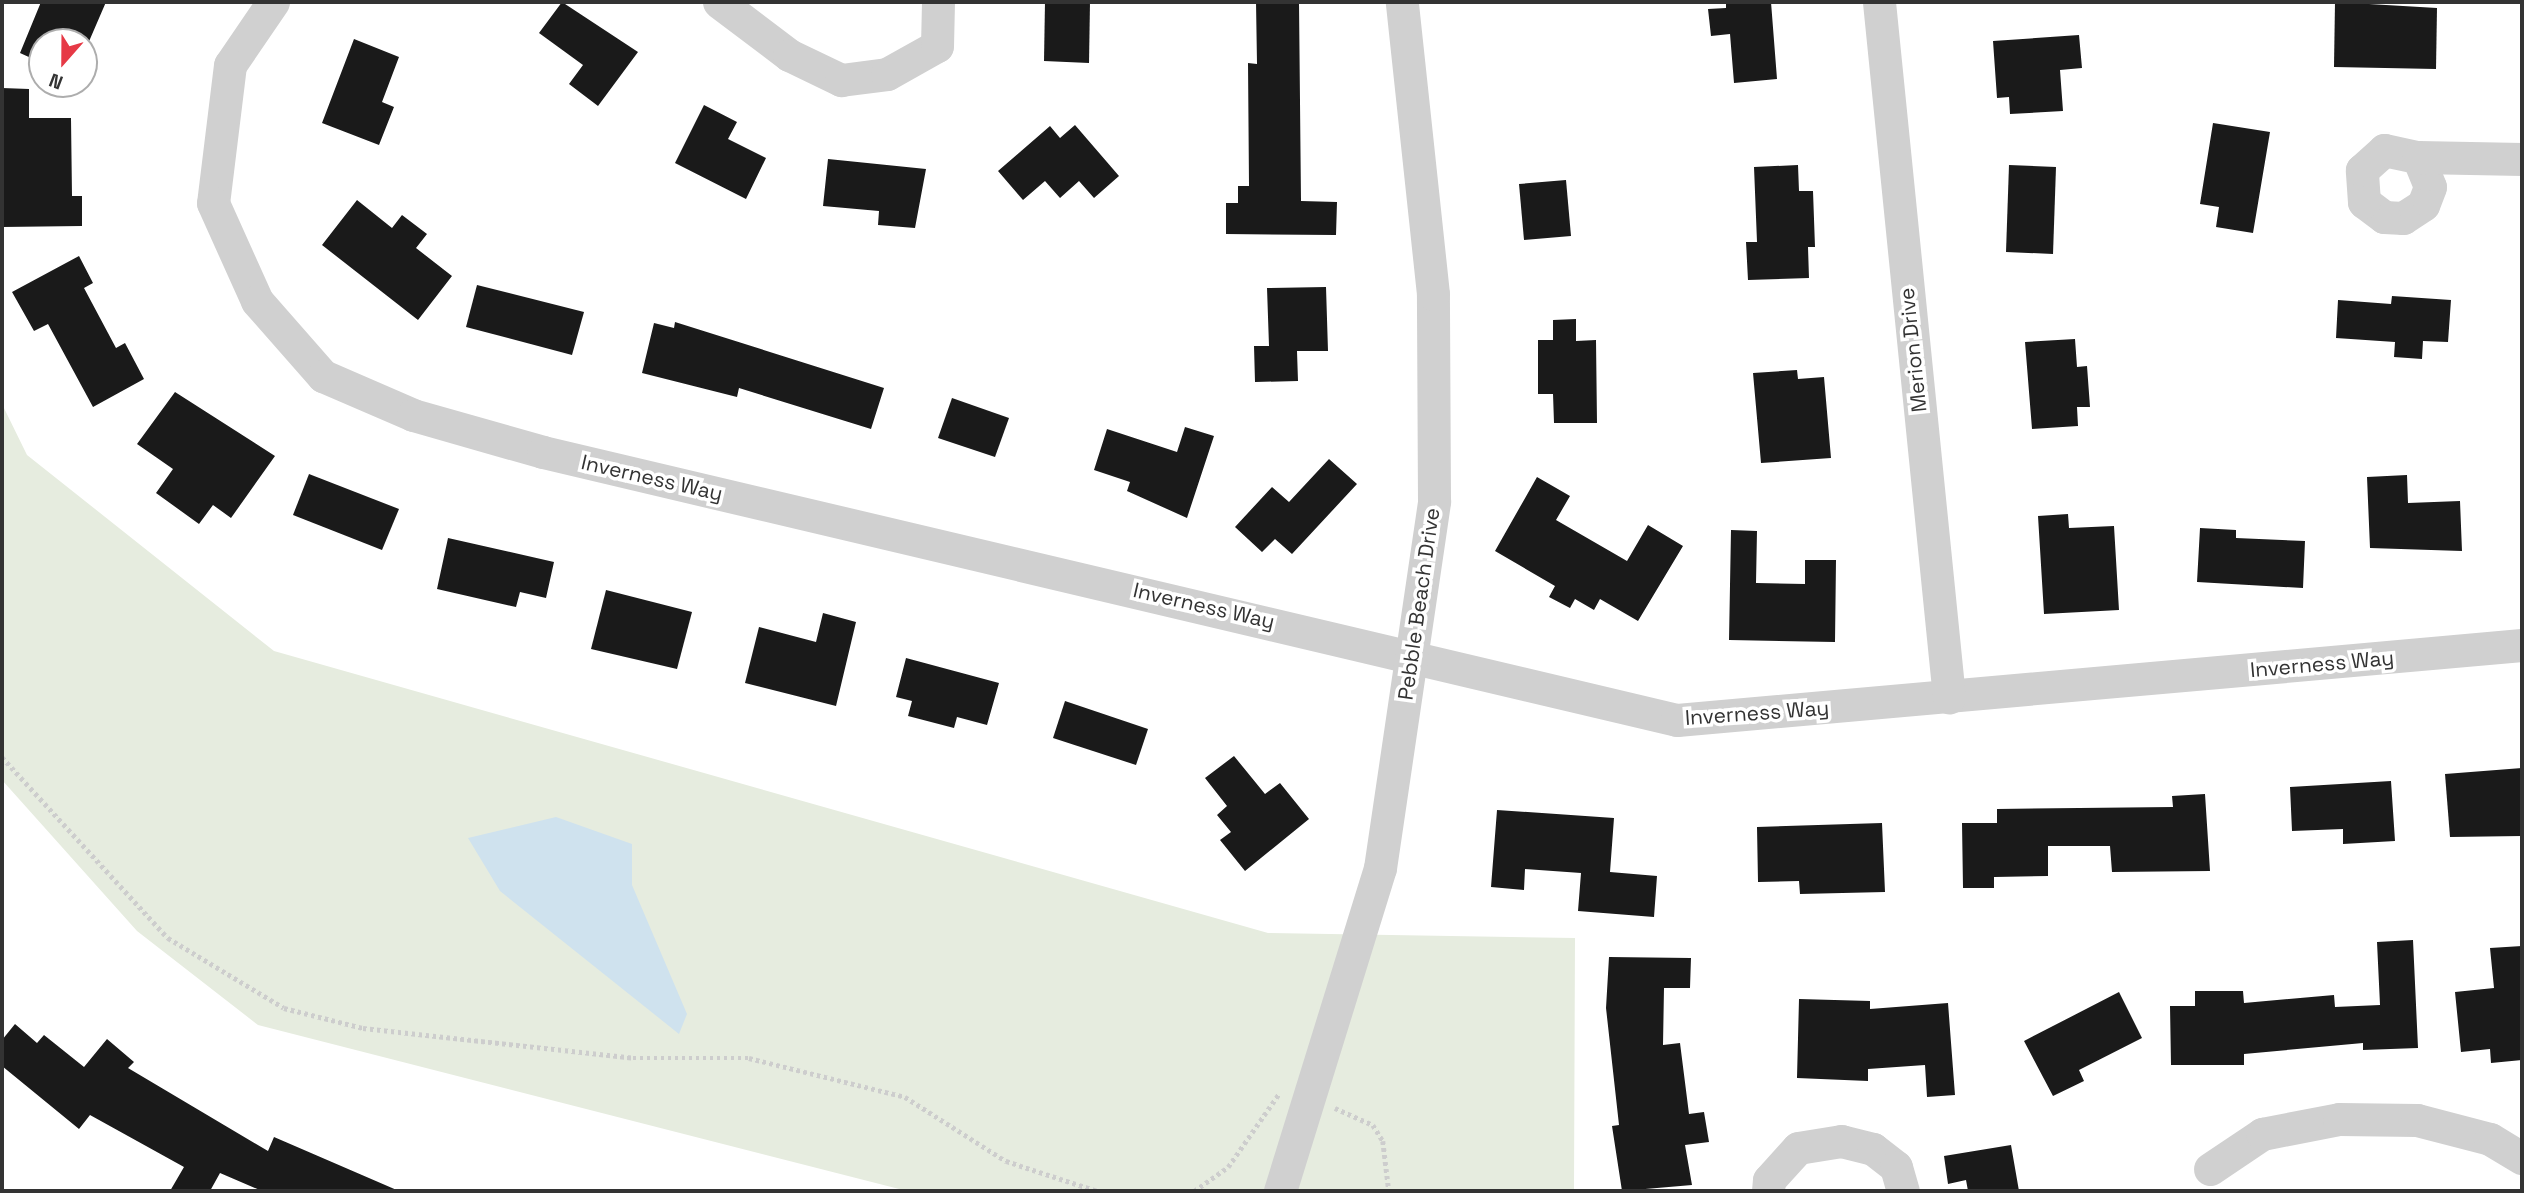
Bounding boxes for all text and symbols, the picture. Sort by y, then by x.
north arrow [28,28,98,98]
text: N [46,67,66,95]
street label: Merion Drive [1894,286,1932,414]
street label: Inverness Way [579,449,725,507]
street label: Pebble Beach Drive [1393,506,1445,702]
street label: Inverness Way [1131,577,1277,635]
street label: Inverness Way [2249,645,2395,683]
street label: Inverness Way [1684,695,1830,731]

